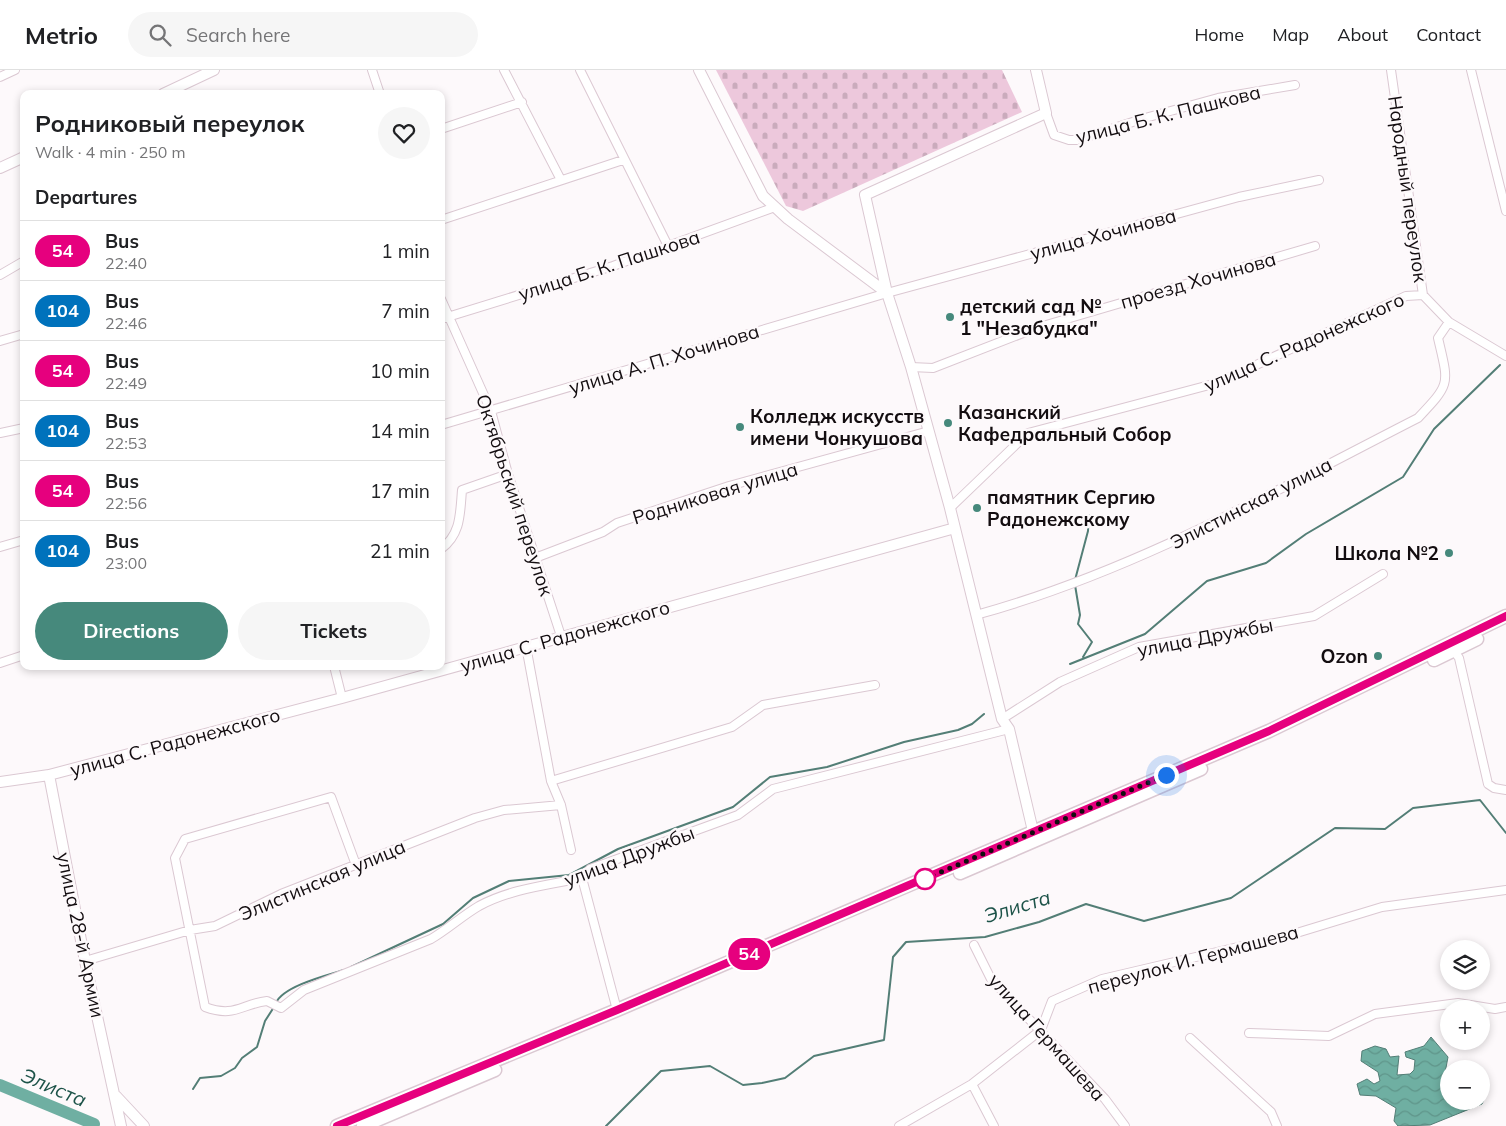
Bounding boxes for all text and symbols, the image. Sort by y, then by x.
search box [128,12,478,57]
text: Metrio [25,20,98,50]
icon: search [146,21,174,49]
text: Search here [186,23,290,47]
text: Home [1194,23,1244,46]
text: Map [1272,23,1309,46]
text: About [1337,23,1388,46]
text: Contact [1416,23,1481,46]
street label: улица Б. К. Пашкова [1073,79,1263,149]
street label: Народный переулок [1383,94,1433,285]
button: heart [378,107,430,159]
text: Родниковый переулок [35,108,305,138]
text: Walk · 4 min · 250 m [35,142,186,162]
text: Departures [35,185,137,209]
street label: улица Хочинова [1027,203,1179,265]
street label: улица Б. К. Пашкова [515,224,703,306]
text: Bus [105,229,139,253]
text: 54 [52,239,73,262]
text: 1 min [381,239,430,263]
street label: проезд Хочинова [1117,246,1279,314]
text: 22:40 [105,253,147,273]
street label: улица С. Радонежского [1200,287,1408,397]
text: Bus [105,289,139,313]
place label: детский сад № 1 "Незабудка" [960,294,1101,340]
text: 104 [46,299,79,322]
text: 7 min [381,299,430,323]
marker: детский сад № 1 "Незабудка" [944,311,956,323]
text: 22:46 [105,313,147,333]
street label: улица А. П. Хочинова [566,319,762,399]
text: Bus [105,349,139,373]
text: 54 [52,359,73,382]
text: 10 min [370,359,430,383]
text: 22:49 [105,373,147,393]
street label: Октябрьский переулок [471,391,559,599]
place label: Казанский Кафедральный Собор [958,400,1172,446]
place label: Колледж искусств имени Чонкушова [750,404,924,450]
text: Bus [105,409,139,433]
marker: Казанский Кафедральный Собор [942,417,954,429]
text: 104 [46,419,79,442]
text: 14 min [370,419,430,443]
marker: Колледж искусств имени Чонкушова [734,421,746,433]
text: 22:53 [105,433,147,453]
street label: Элистинская улица [1166,452,1336,554]
street label: Родниковая улица [629,456,801,530]
text: Bus [105,469,139,493]
text: 54 [52,479,73,502]
text: 17 min [370,479,430,503]
place label: памятник Сергию Радонежскому [987,485,1155,531]
text: 22:56 [105,493,147,513]
marker: памятник Сергию Радонежскому [971,502,983,514]
text: Bus [105,529,139,553]
text: 104 [46,539,79,562]
text: 21 min [370,539,430,563]
place label: Школа №2 [1335,541,1439,565]
marker: Школа №2 [1443,547,1455,559]
text: 23:00 [105,553,147,573]
street label: улица С. Радонежского [458,595,672,677]
button: Directions [35,602,228,660]
button: Tickets [238,602,430,660]
street label: улица Дружбы [1135,612,1275,662]
place label: Ozon [1321,644,1368,668]
marker: Ozon [1372,650,1384,662]
street label: улица С. Радонежского [67,702,283,782]
your location [1154,763,1179,788]
street label: улица Дружбы [560,820,698,892]
street label: Элистинская улица [235,834,409,926]
street label: улица 28-й Армии [52,850,110,1020]
unlabelled marker [914,868,936,890]
water label: Элиста [981,884,1053,928]
street label: переулок И. Гермашева [1085,919,1301,999]
line badge: 54 [726,938,772,970]
map controls [1440,940,1490,1110]
button: layers [1440,940,1490,990]
text: 54 [738,942,760,965]
street label: улица Гермашева [983,968,1111,1106]
button: + [1440,1000,1490,1050]
button: − [1440,1060,1490,1110]
water label: Элиста [18,1062,90,1112]

